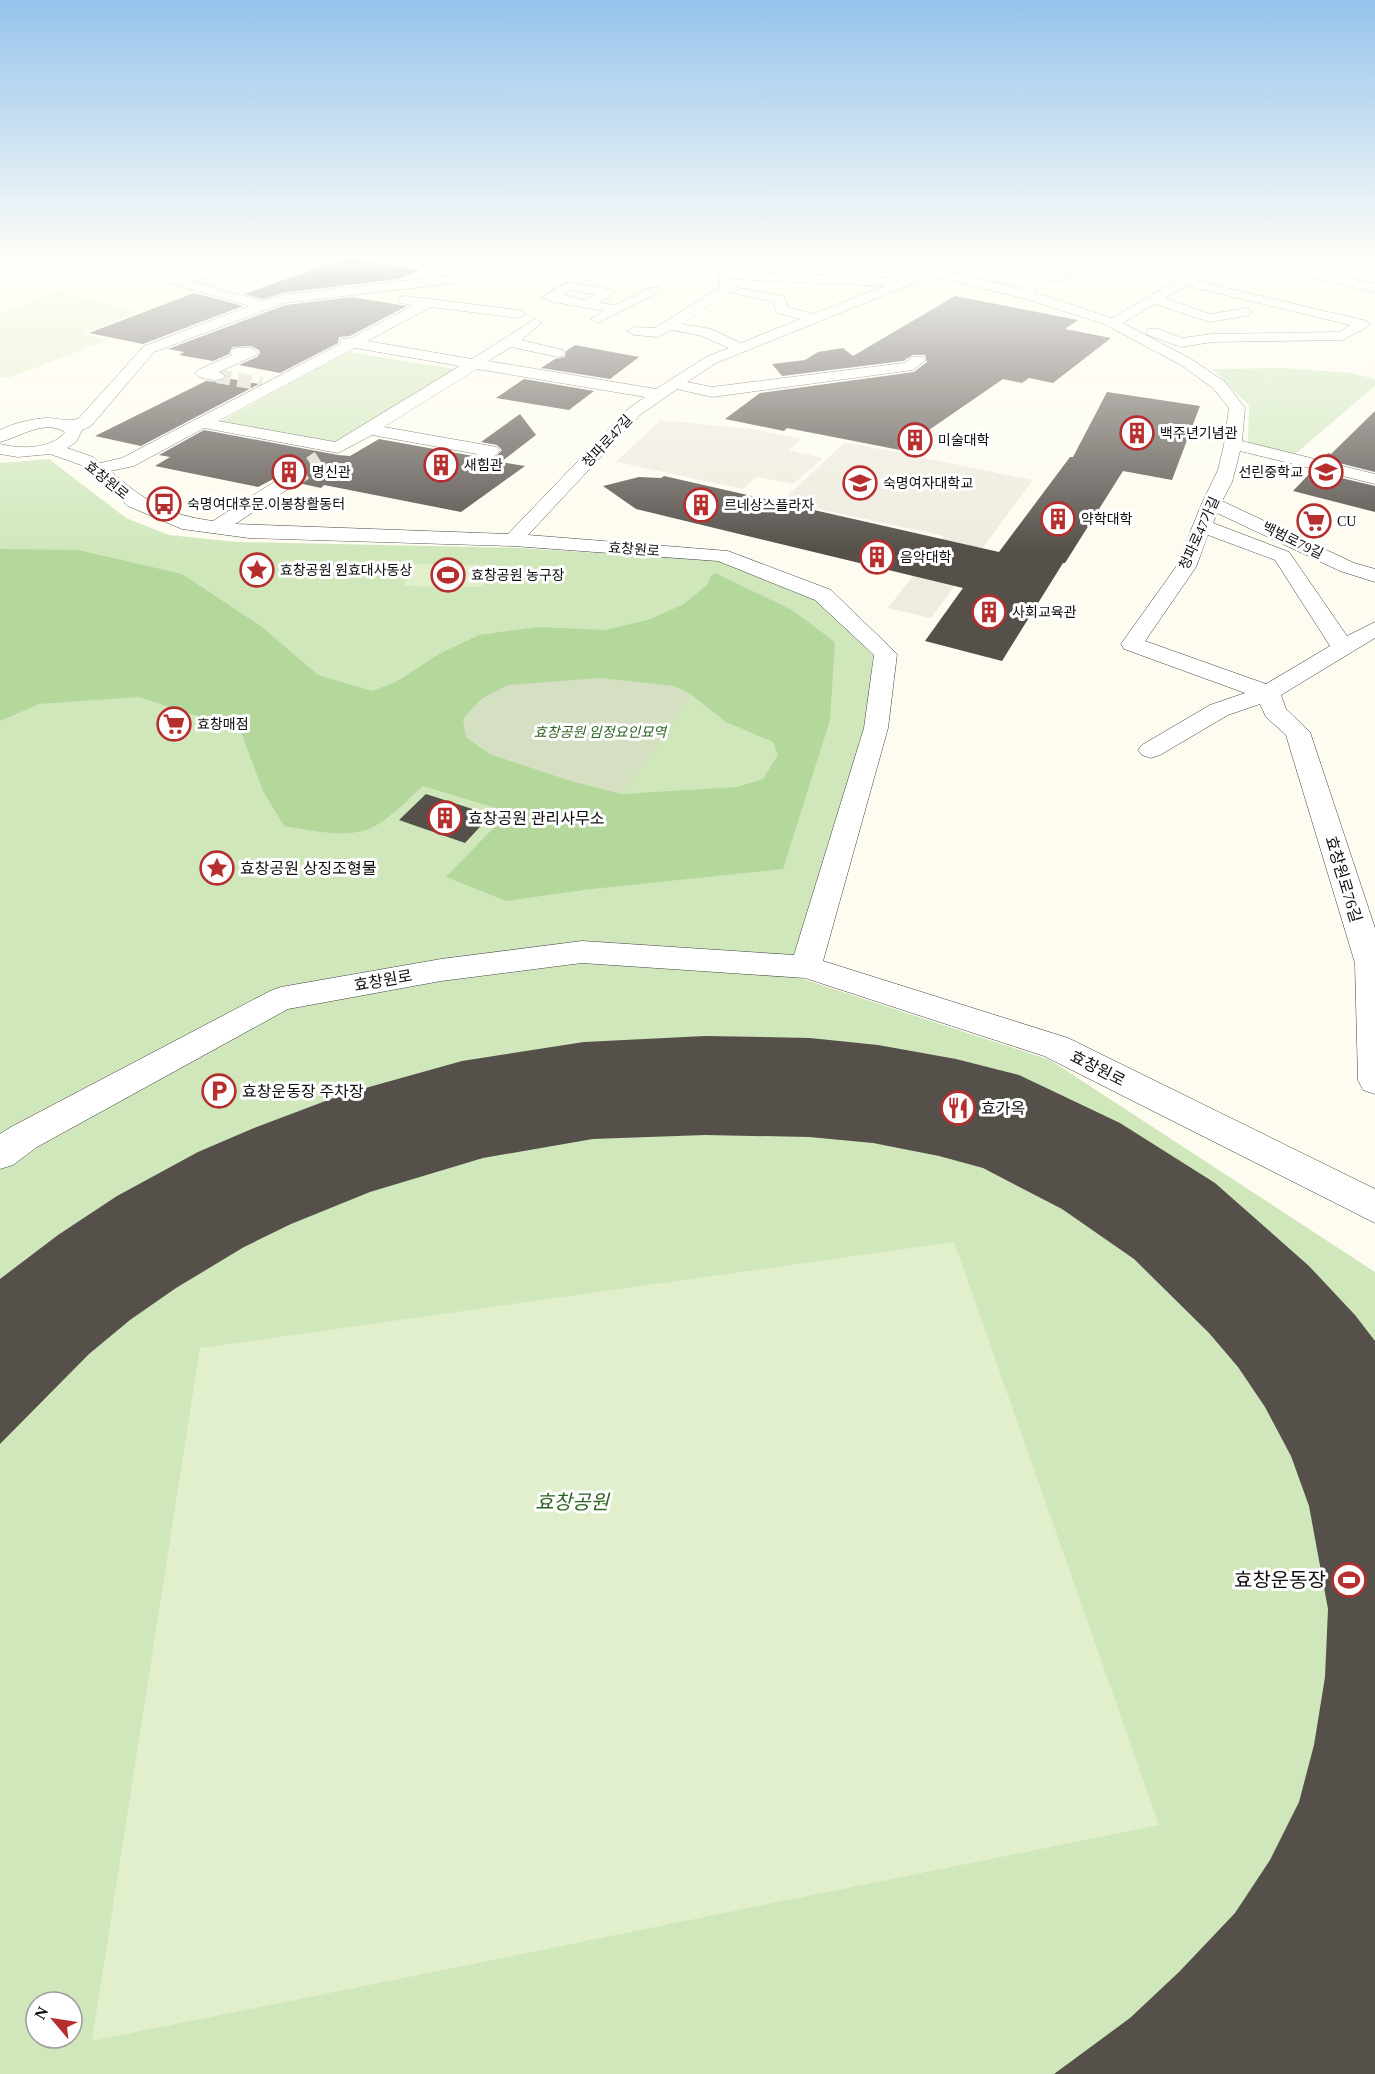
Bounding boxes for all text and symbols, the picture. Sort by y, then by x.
street label: 청파로47길 [580,412,635,470]
building icon: 백주년기념관 [1119,415,1155,451]
building icon: 미술대학 [897,422,933,458]
place label: 백주년기념관 [1160,426,1237,441]
place label: 미술대학 [938,432,990,448]
building icon: 새힘관 [423,447,459,483]
building icon: 명신관 [271,454,307,490]
school or university icon: 선린중학교 [1308,454,1344,490]
street label: 효창원로 [82,458,132,503]
place label: 새힘관 [464,458,503,473]
place label: 선린중학교 [1239,464,1303,480]
place label: 명신관 [312,465,351,480]
school or university icon: 숙명여자대학교 [842,465,878,501]
place label: 숙명여자대학교 [883,475,973,491]
bus stop icon: 숙명여대후문.이봉창활동터 [146,486,182,522]
building icon: 르네상스플라자 [683,487,719,523]
street label: 청파로47가길 [1177,494,1222,572]
place label: 숙명여대후문.이봉창활동터 [187,497,345,512]
place label: 르네상스플라자 [724,498,814,513]
building icon: 약학대학 [1040,501,1076,537]
supermarket icon: CU [1296,503,1332,539]
place label: 약학대학 [1081,511,1133,527]
place label: CU [1337,514,1356,529]
street label: 백범로79길 [1260,519,1326,562]
building icon: 음악대학 [859,539,895,575]
street label: 효창원로 [608,540,660,559]
place label: 음악대학 [900,549,952,565]
place icon: 효창공원 원효대사동상 [239,552,275,588]
sports icon: 효창공원 농구장 [430,557,466,593]
place label: 효창공원 원효대사동상 [280,563,412,578]
place label: 효창공원 농구장 [471,568,565,583]
building icon: 사회교육관 [971,594,1007,630]
place label: 사회교육관 [1012,605,1077,620]
supermarket icon: 효창매점 [156,706,192,742]
place label: 효창매점 [197,717,249,732]
park label: 효창공원 임정요인묘역 [534,725,668,740]
building icon: 효창공원 관리사무소 [427,800,463,836]
place label: 효창공원 관리사무소 [468,810,604,827]
street label: 효창원로76길 [1322,834,1365,924]
place icon: 효창공원 상징조형물 [199,850,235,886]
place label: 효창공원 상징조형물 [240,860,376,877]
street label: 효창원로 [353,967,414,994]
street label: 효창원로 [1068,1048,1128,1090]
parking icon: 효창운동장 주차장 [201,1073,237,1109]
place label: 효창운동장 주차장 [242,1083,364,1100]
restaurant icon: 효가옥 [940,1090,976,1126]
place label: 효가옥 [981,1100,1025,1117]
park label: 효창공원 [535,1491,610,1513]
sports icon: 효창운동장 [1331,1562,1367,1598]
place label: 효창운동장 [1234,1569,1326,1591]
north arrow [24,1990,84,2050]
text: N [31,2003,52,2022]

